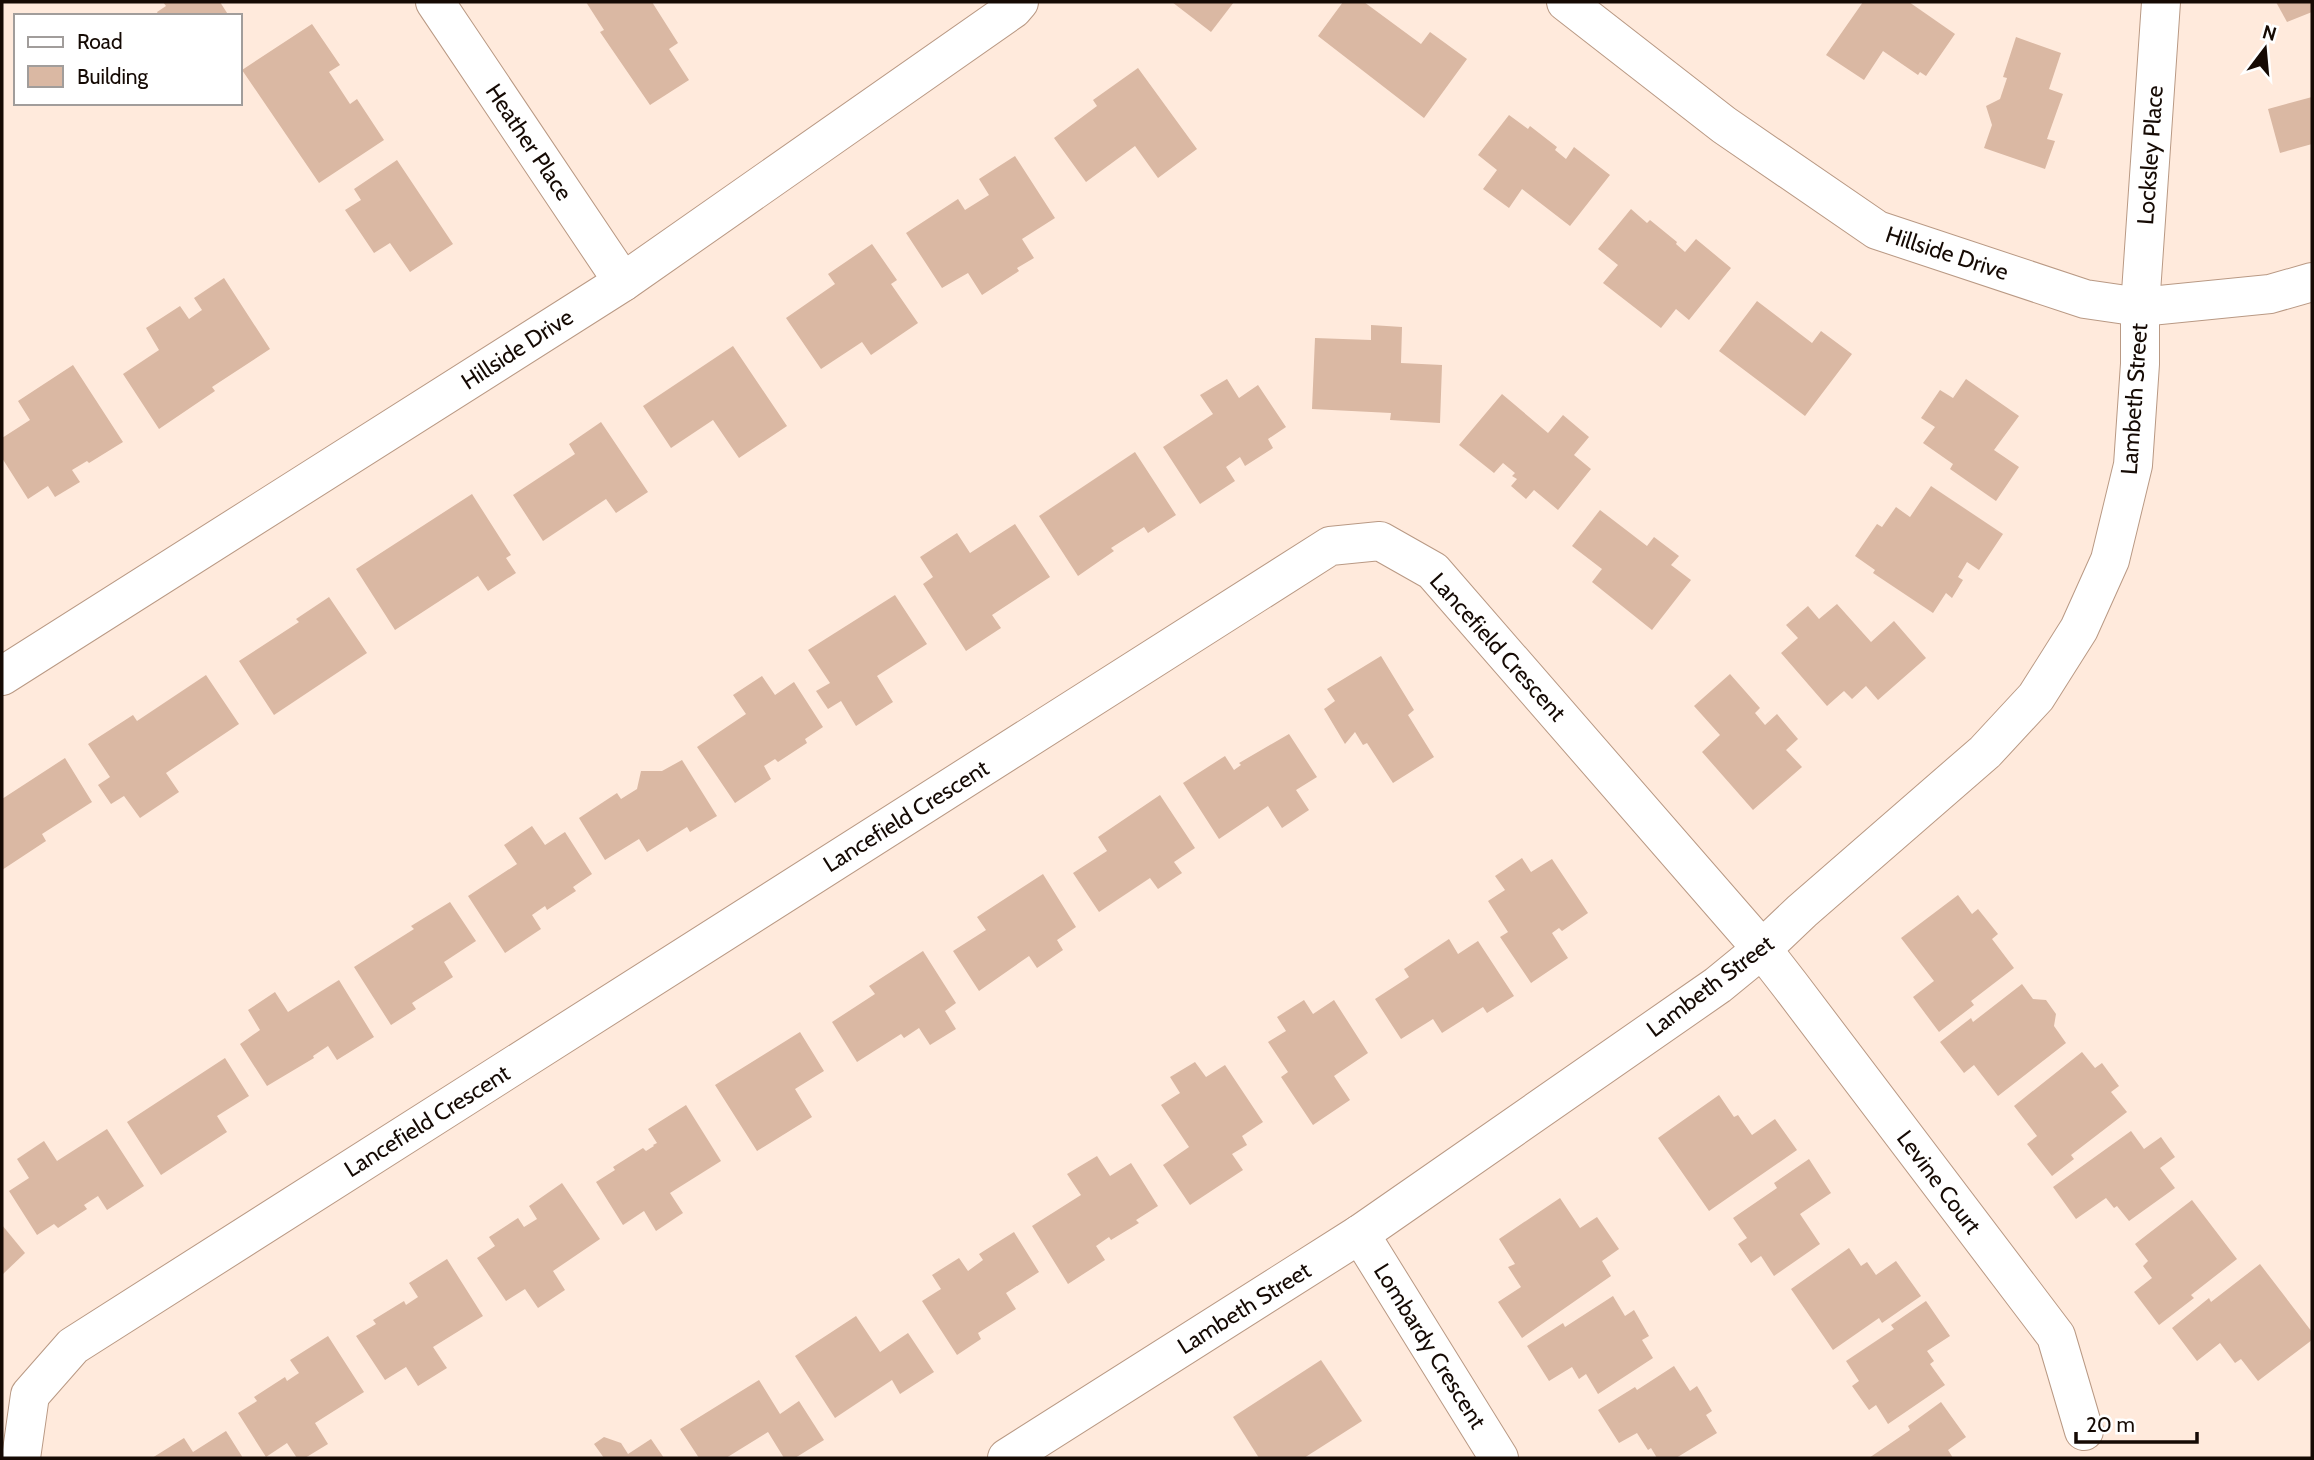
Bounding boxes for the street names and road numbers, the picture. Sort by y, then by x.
street label: Heather Place [480,78,578,206]
street label: Locksley Place [2131,84,2169,226]
street label: Hillside Drive [1882,220,2012,286]
street label: Hillside Drive [456,302,578,395]
street label: Lambeth Street [2115,322,2153,476]
street label: Lancefield Crescent [1424,567,1572,727]
street label: Lancefield Crescent [818,754,994,878]
street label: Lambeth Street [1641,929,1779,1043]
street label: Lancefield Crescent [339,1059,515,1183]
street label: Levine Court [1891,1125,1987,1240]
street label: Lambeth Street [1172,1256,1316,1360]
street label: Lombardy Crescent [1368,1258,1492,1434]

